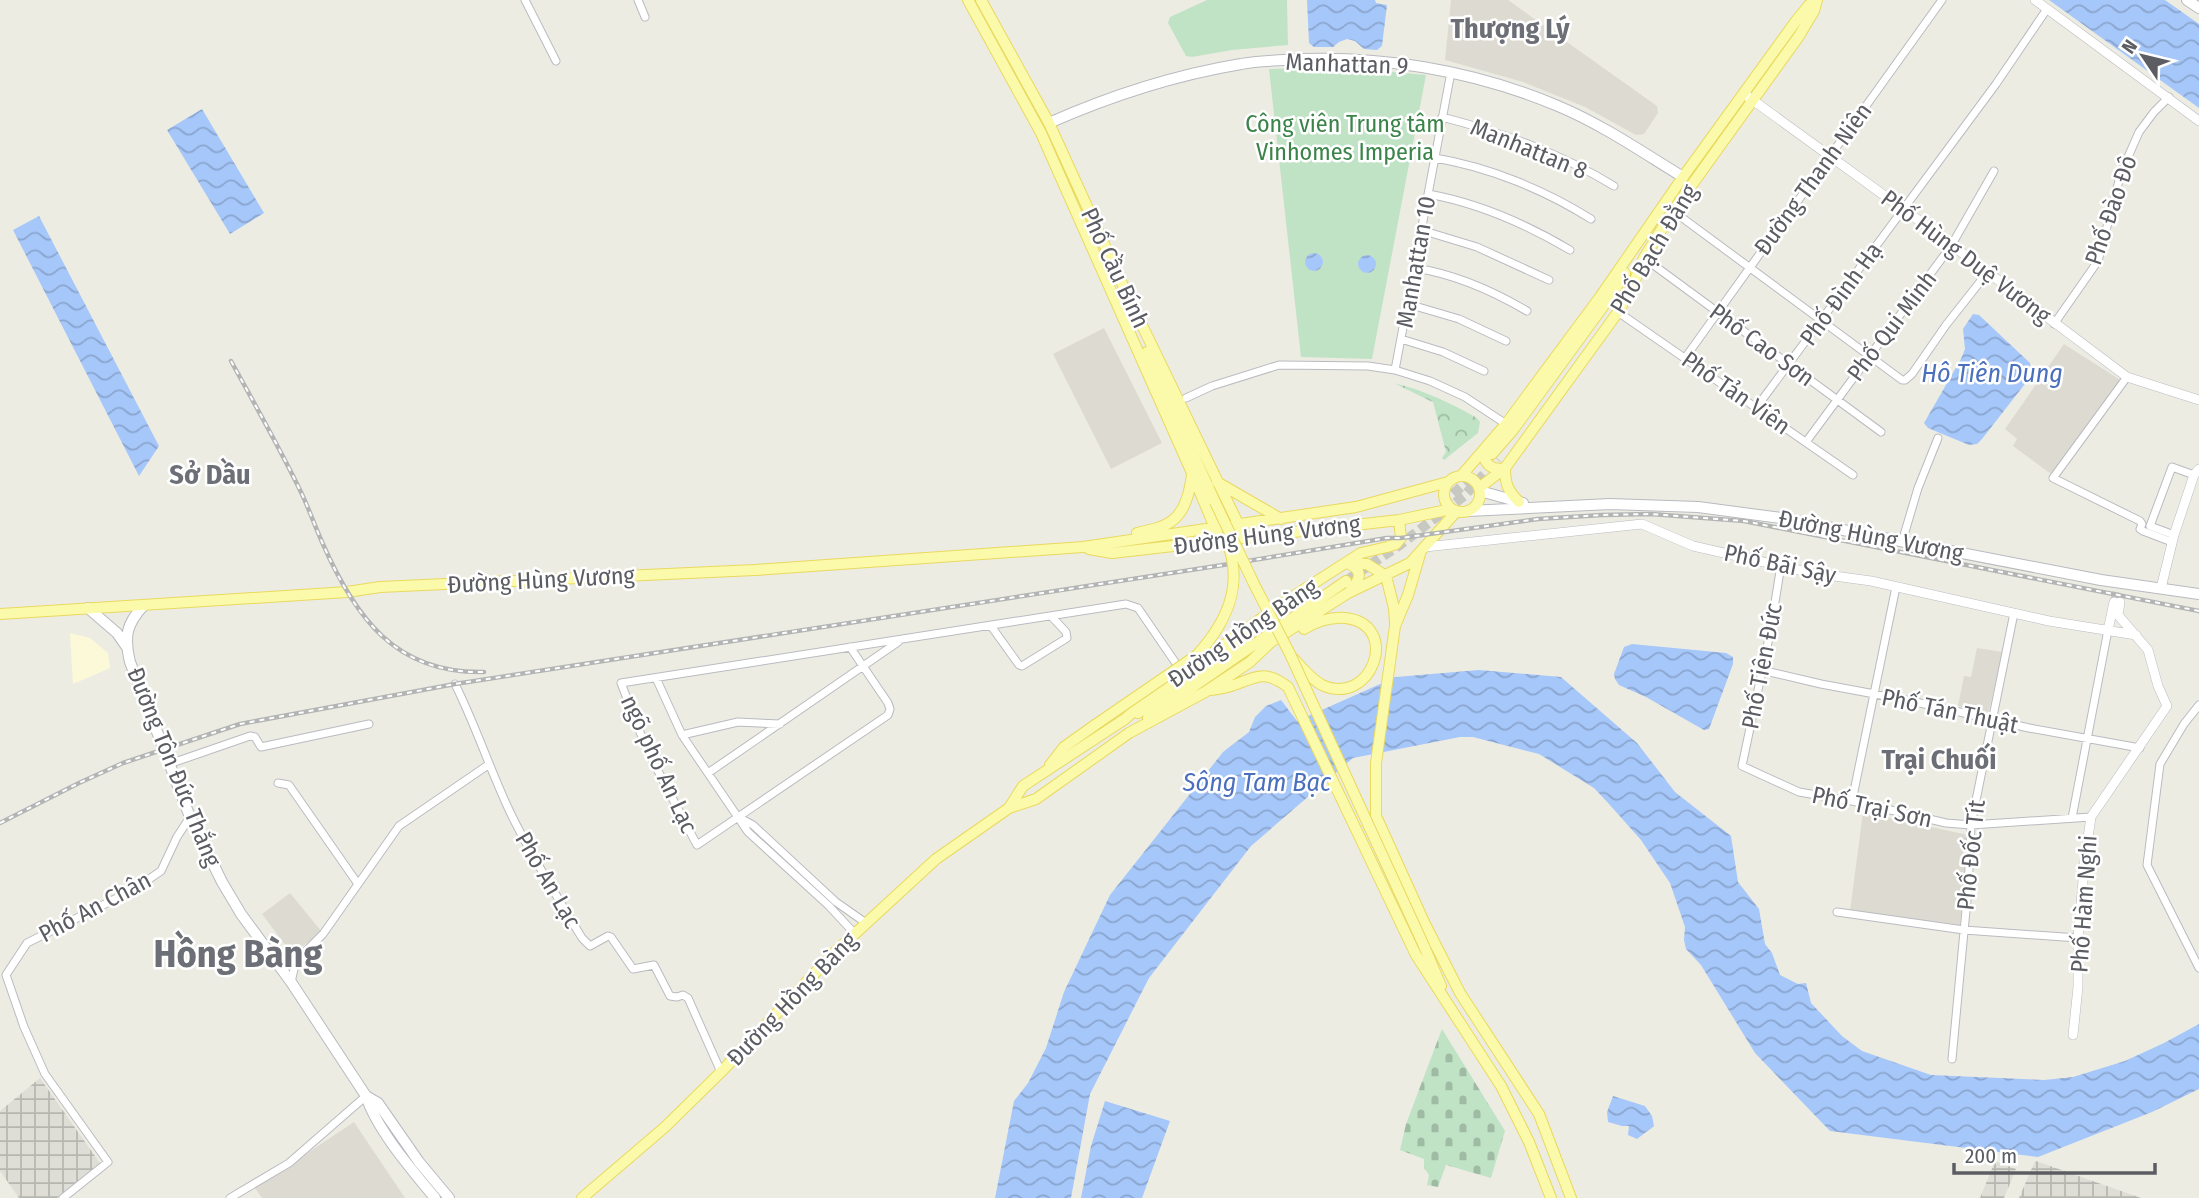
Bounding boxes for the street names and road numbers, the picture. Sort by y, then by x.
street label: Manhattan 9 [1285,48,1409,80]
street label: Đường Thanh Niên [1748,97,1878,261]
street label: Manhattan 8 [1467,113,1591,185]
street label: Phố Đào Đô [2079,152,2143,268]
street label: Phố Bạch Đằng [1604,178,1704,319]
street label: Phố Hùng Duệ Vương [1876,184,2057,330]
street label: Manhattan 10 [1391,194,1441,330]
street label: Phố Cầu Bính [1075,203,1155,333]
street label: Phố Đình Hạ [1794,237,1888,351]
street label: Phố Qui Minh [1841,265,1943,387]
street label: Phố Cao Sơn [1704,298,1820,392]
street label: Phố Tản Viên [1676,345,1796,441]
street label: Đường Hùng Vương [1776,504,1966,568]
street label: Đường Hùng Vương [1172,510,1363,560]
street label: Phố Bãi Sậy [1722,538,1839,590]
street label: Đường Hùng Vương [447,561,636,599]
street label: Đường Hồng Bàng [1163,572,1324,694]
street label: Phố Tiên Đức [1736,601,1788,731]
street label: Đường Tôn Đức Thắng [121,663,228,871]
street label: Phố Tán Thuật [1879,683,2021,739]
street label: ngõ phố An Lạc [615,691,703,837]
street label: Phố Trại Sơn [1809,781,1935,833]
street label: Phố Đốc Tít [1951,798,1991,912]
street label: Phố An Lạc [509,827,587,933]
street label: Phố Hàm Nghi [2065,834,2103,974]
street label: Phố An Chân [34,866,156,948]
street label: Đường Hồng Bàng [721,926,863,1072]

